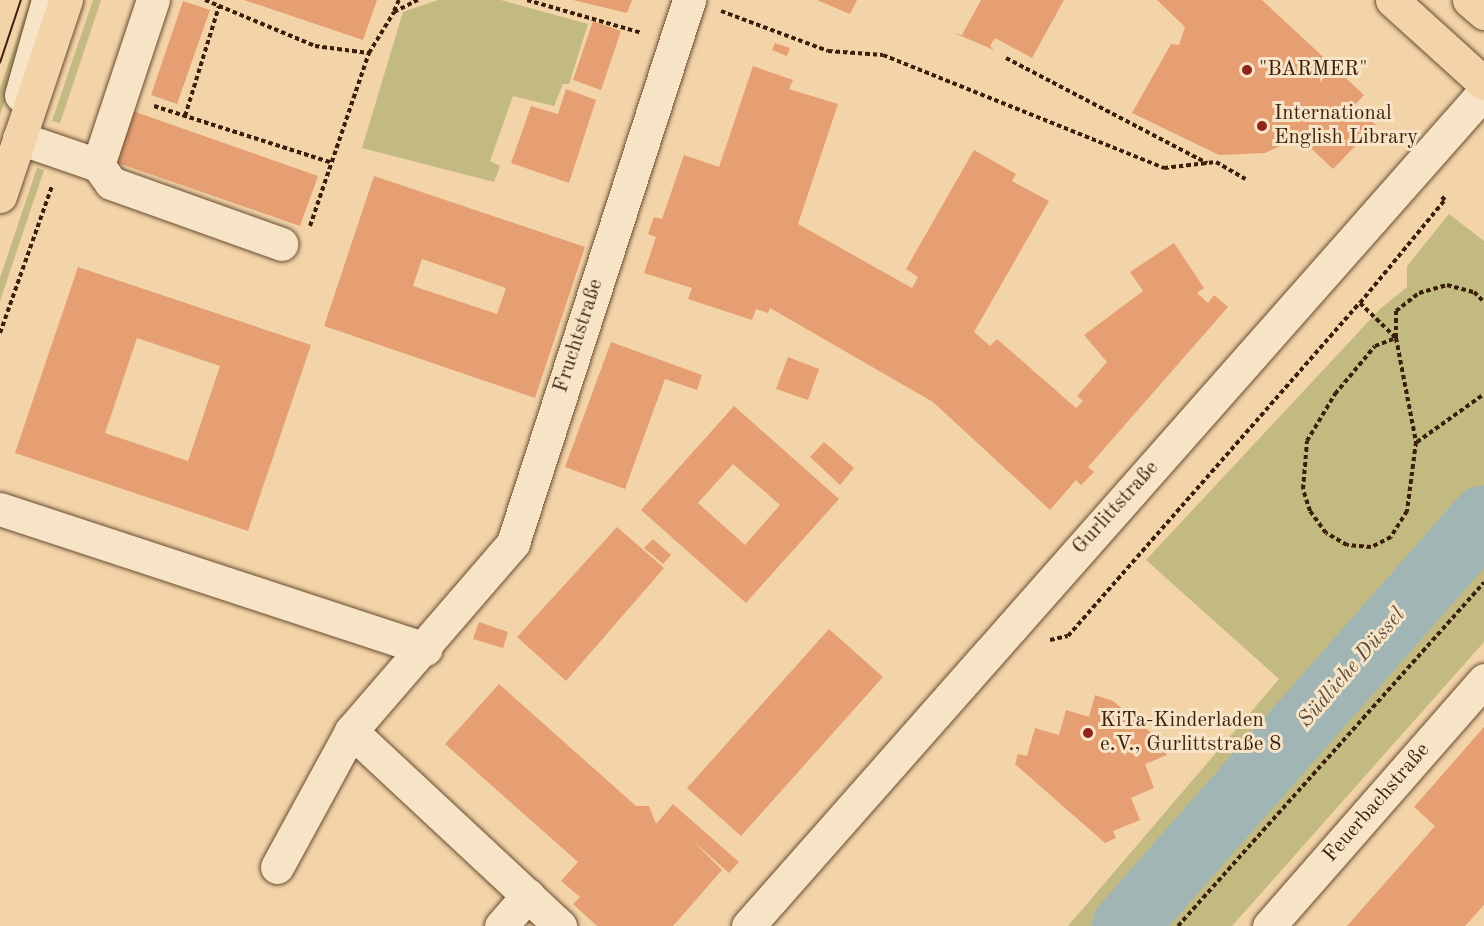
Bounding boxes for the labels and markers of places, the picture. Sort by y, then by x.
place label: "BARMER" [1259,57,1367,83]
marker: "BARMER" [1240,63,1254,77]
place label: International English Library [1274,101,1418,151]
marker: International English Library [1255,119,1269,133]
place label: KiTa-Kinderladen e.V., Gurlittstraße 8 [1100,708,1281,758]
marker: KiTa-Kinderladen e.V., Gurlittstraße 8 [1081,726,1095,740]

